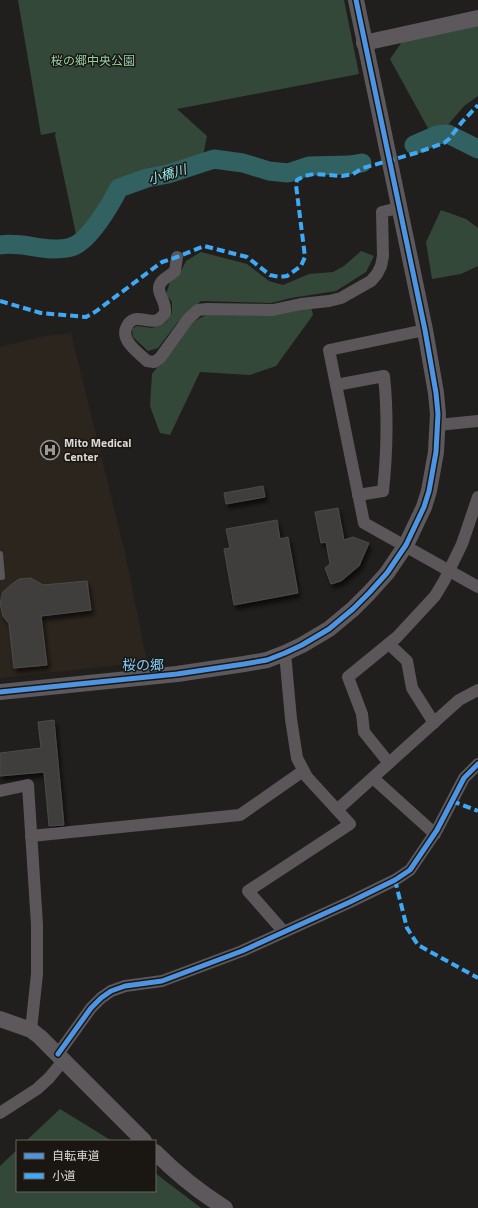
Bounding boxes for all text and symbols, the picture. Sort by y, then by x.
park label: 桜の郷中央公園 [51,51,135,70]
water label: 小橋川 [145,158,190,189]
place label: Mito Medical Center [64,433,132,466]
hospital icon: Mito Medical Center [39,439,61,461]
district label: 桜の郷 [122,654,164,675]
legend [16,1140,156,1192]
text: 自転車道 [52,1146,100,1165]
text: 小道 [52,1166,76,1185]

